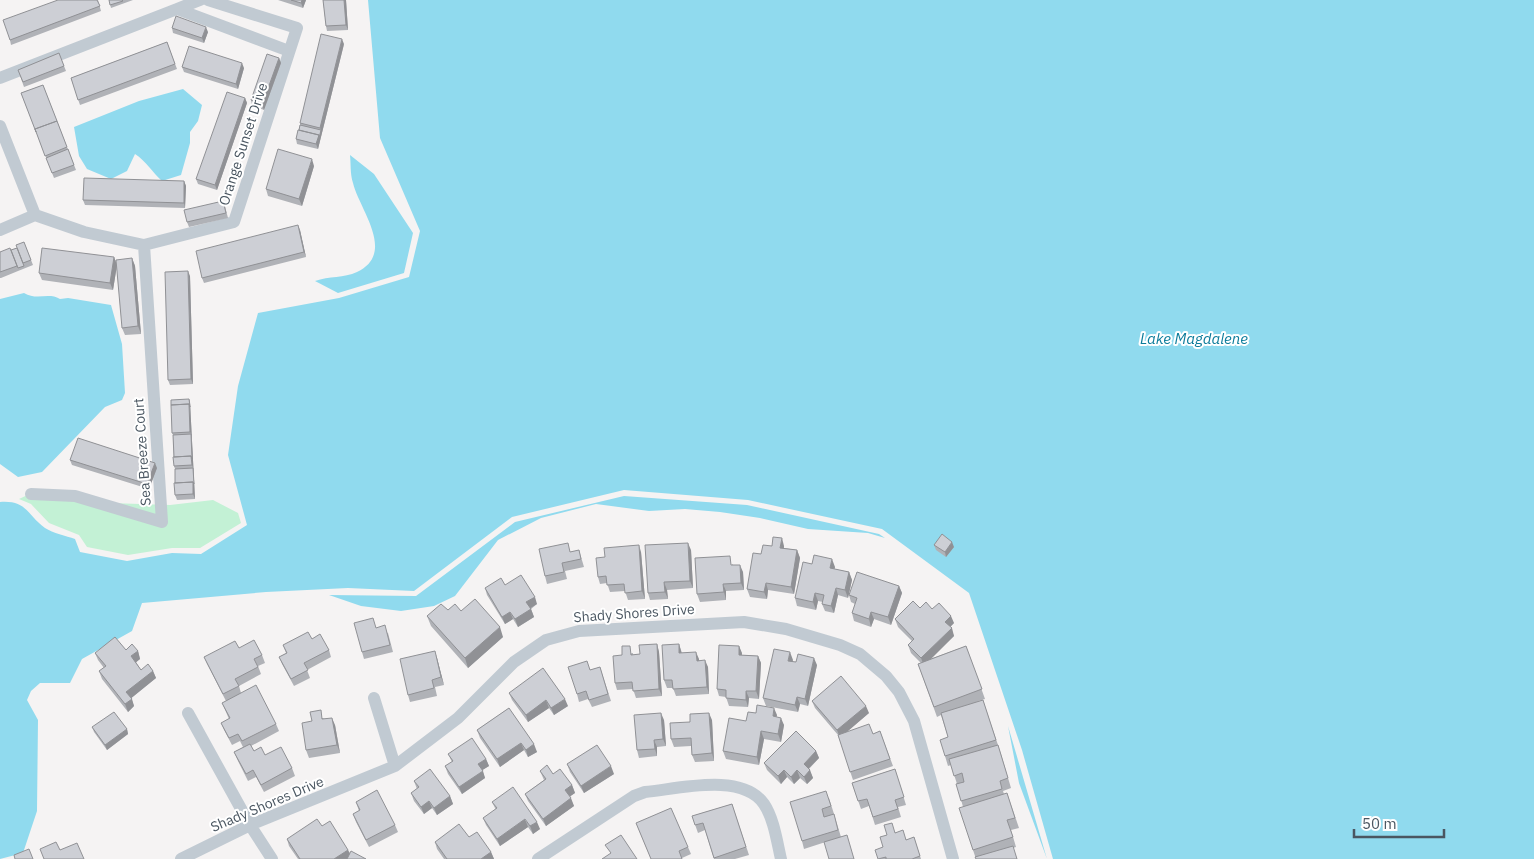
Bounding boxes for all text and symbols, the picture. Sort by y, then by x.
street label: Orange Sunset Drive [215,80,271,208]
water label: Lake Magdalene [1140,329,1248,348]
street label: Sea Breeze Court [129,397,155,507]
street label: Shady Shores Drive [573,600,695,626]
street label: Shady Shores Drive [208,772,327,836]
scale bar [1354,806,1444,838]
text: 50 m [1362,814,1397,833]

